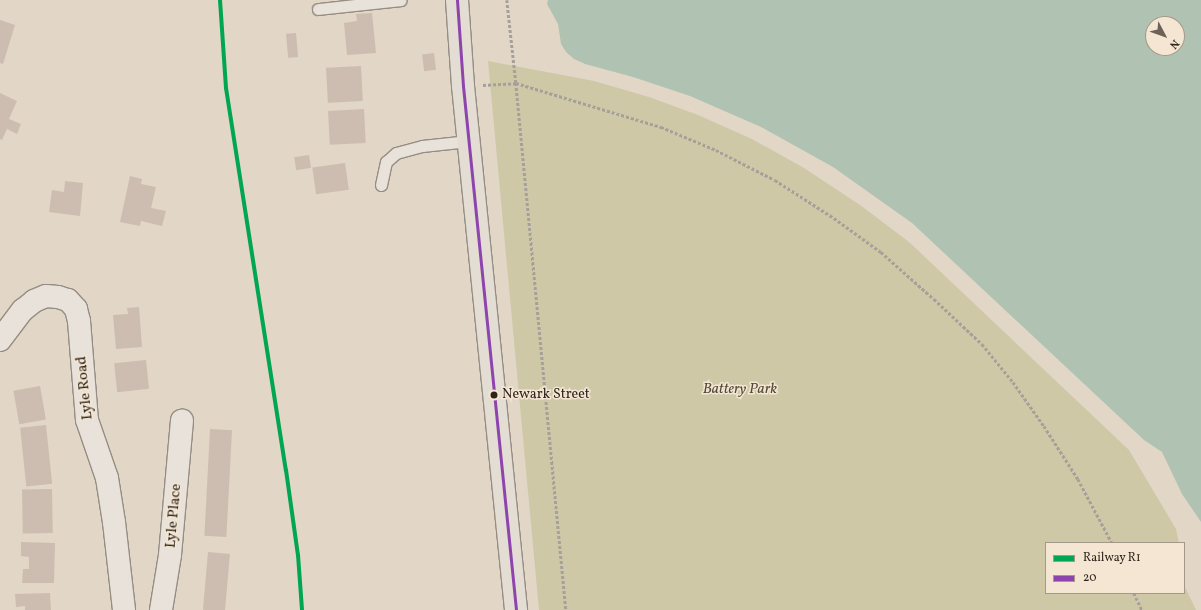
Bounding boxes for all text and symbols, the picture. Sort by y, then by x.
north arrow [1145,16,1185,56]
text: N [1165,36,1182,51]
street label: Lyle Road [73,355,97,421]
park label: Battery Park [703,381,777,399]
place label: Newark Street [502,387,590,403]
marker: Newark Street [489,390,499,400]
street label: Lyle Place [162,483,186,549]
legend [1045,542,1185,594]
text: Railway R1 [1083,550,1141,566]
text: 20 [1083,570,1097,586]

